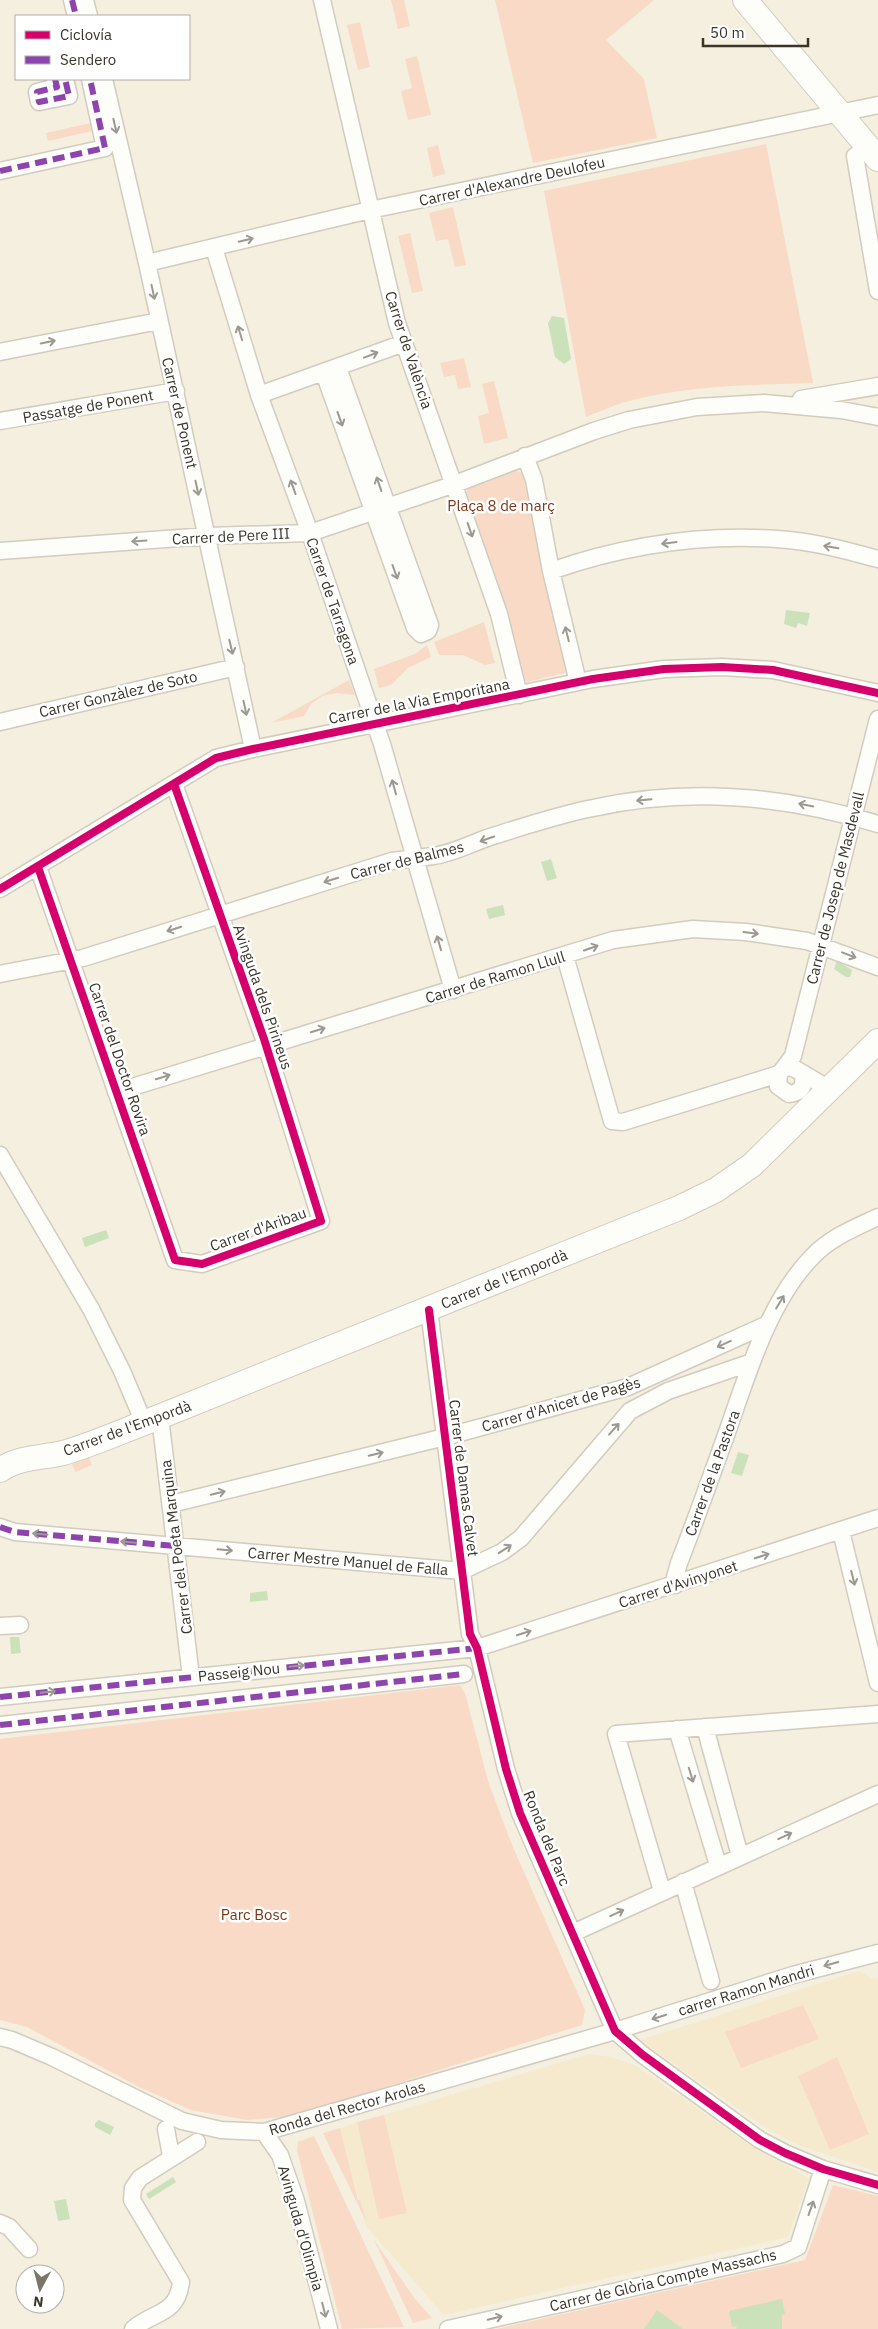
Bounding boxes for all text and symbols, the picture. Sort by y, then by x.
legend [15,15,190,80]
scale bar [703,15,808,47]
text: 50 m [710,23,745,42]
text: Ciclovía [60,25,112,44]
text: Sendero [60,50,116,69]
one-way arrow [111,118,120,134]
street label: Carrer d'Alexandre Deulofeu [417,152,607,210]
one-way arrow [237,235,253,244]
one-way arrow [149,283,158,299]
street label: Carrer de València [381,289,437,411]
one-way arrow [235,326,244,342]
one-way arrow [39,337,55,347]
one-way arrow [363,350,378,360]
street label: Carrer de Ponent [158,355,202,471]
street label: Passatge de Ponent [21,385,155,427]
one-way arrow [336,411,345,426]
one-way arrow [374,477,383,492]
one-way arrow [193,479,202,495]
one-way arrow [288,480,297,495]
park label: Plaça 8 de març [447,496,555,515]
one-way arrow [466,522,475,538]
street label: Carrer de Pere III [171,523,291,549]
street label: Carrer de Tarragona [302,535,364,667]
one-way arrow [131,536,147,546]
one-way arrow [661,538,677,548]
one-way arrow [823,542,839,552]
one-way arrow [391,564,400,579]
one-way arrow [562,627,571,643]
one-way arrow [227,638,236,654]
street label: Carrer Gonzàlez de Soto [37,667,199,721]
street label: Carrer de la Via Emporitana [327,674,511,728]
one-way arrow [241,699,250,715]
one-way arrow [389,780,398,796]
street label: Carrer de Josep de Masdevall [802,790,868,986]
one-way arrow [636,795,652,804]
one-way arrow [798,800,814,809]
one-way arrow [479,834,495,844]
street label: Carrer de Balmes [348,837,466,883]
one-way arrow [323,876,339,886]
street label: Avinguda dels Pirineus [229,922,297,1072]
one-way arrow [166,925,182,935]
one-way arrow [743,928,759,938]
one-way arrow [434,936,444,952]
one-way arrow [583,942,599,952]
street label: Carrer de Ramon Llull [423,947,567,1007]
one-way arrow [841,951,856,960]
street label: Carrer del Doctor Rovira [85,980,155,1138]
one-way arrow [310,1025,326,1035]
one-way arrow [154,1072,170,1082]
street label: Carrer d'Aribau [207,1203,309,1255]
street label: Carrer de l'Empordà [438,1245,570,1313]
one-way arrow [776,1295,786,1310]
one-way arrow [716,1339,731,1349]
street label: Carrer d'Anicet de Pagès [479,1372,643,1436]
street label: Carrer de l'Empordà [60,1396,194,1460]
street label: Carrer de Damas Calvet [445,1398,483,1558]
street label: Carrer de la Pastora [680,1407,744,1539]
one-way arrow [608,1423,620,1436]
one-way arrow [368,1449,384,1458]
street label: Carrer del Poeta Marquina [156,1459,196,1635]
one-way arrow [210,1487,226,1497]
one-way arrow [33,1530,49,1539]
one-way arrow [120,1537,136,1547]
street label: Carrer Mestre Manuel de Falla [247,1543,449,1579]
one-way arrow [498,1544,512,1554]
one-way arrow [216,1545,232,1555]
one-way arrow [753,1551,769,1561]
street label: Carrer d'Avinyonet [616,1556,740,1612]
one-way arrow [848,1570,858,1586]
one-way arrow [515,1627,531,1637]
street label: Passeig Nou [197,1658,281,1686]
one-way arrow [289,1661,305,1671]
one-way arrow [40,1687,56,1697]
one-way arrow [686,1767,696,1783]
street label: Ronda del Parc [519,1788,575,1889]
one-way arrow [777,1830,792,1840]
park label: Parc Bosc [221,1905,288,1924]
one-way arrow [609,1907,624,1917]
street label: carrer Ramon Mandri [676,1960,816,2020]
one-way arrow [823,1960,839,1970]
one-way arrow [651,2013,667,2023]
street label: Ronda del Rector Arolas [267,2077,427,2139]
street label: Avinguda d'Olimpia [274,2163,328,2293]
one-way arrow [807,2201,816,2216]
street label: Carrer de Glòria Compte Massachs [548,2245,778,2315]
north arrow [15,2264,65,2314]
text: N [32,2292,45,2311]
one-way arrow [320,2301,329,2317]
one-way arrow [487,2313,503,2322]

